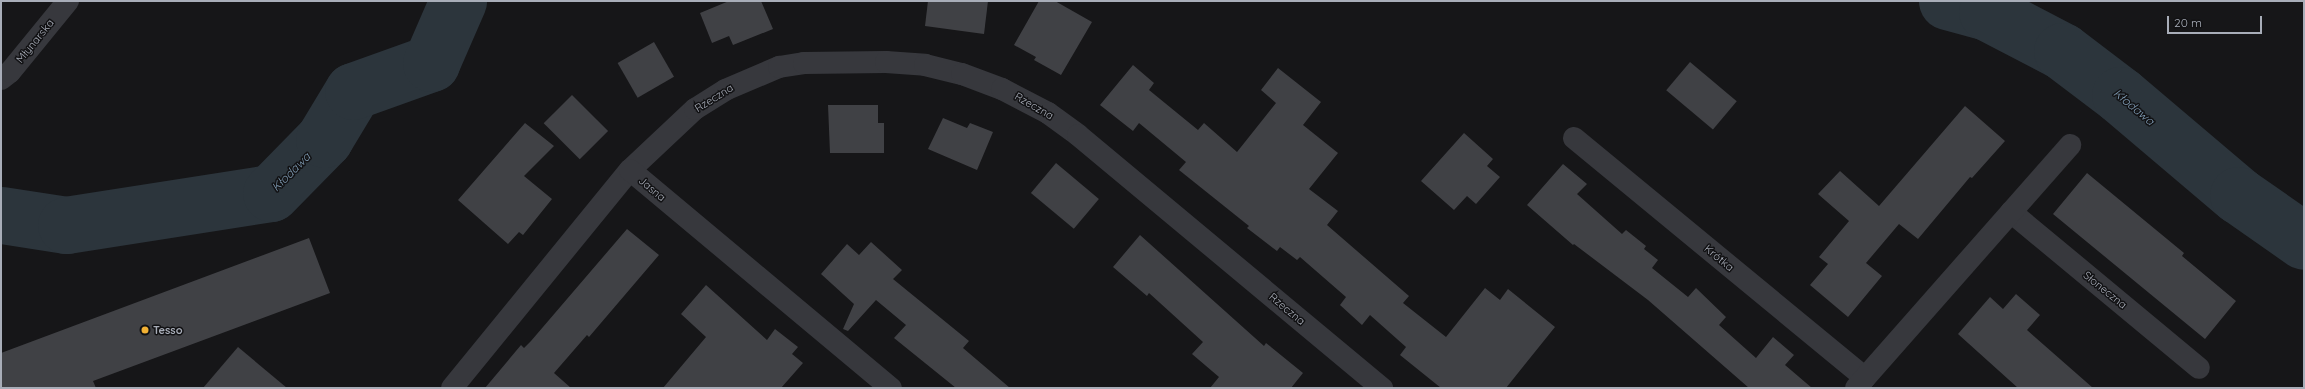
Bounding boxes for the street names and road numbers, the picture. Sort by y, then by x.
street label: Młynarska [13,16,57,66]
street label: Rzeczna [692,81,736,115]
street label: Rzeczna [1012,90,1056,122]
street label: Jasna [636,174,668,204]
street label: Krótka [1702,242,1736,274]
street label: Słoneczna [2081,269,2129,311]
street label: Rzeczna [1266,290,1308,328]

